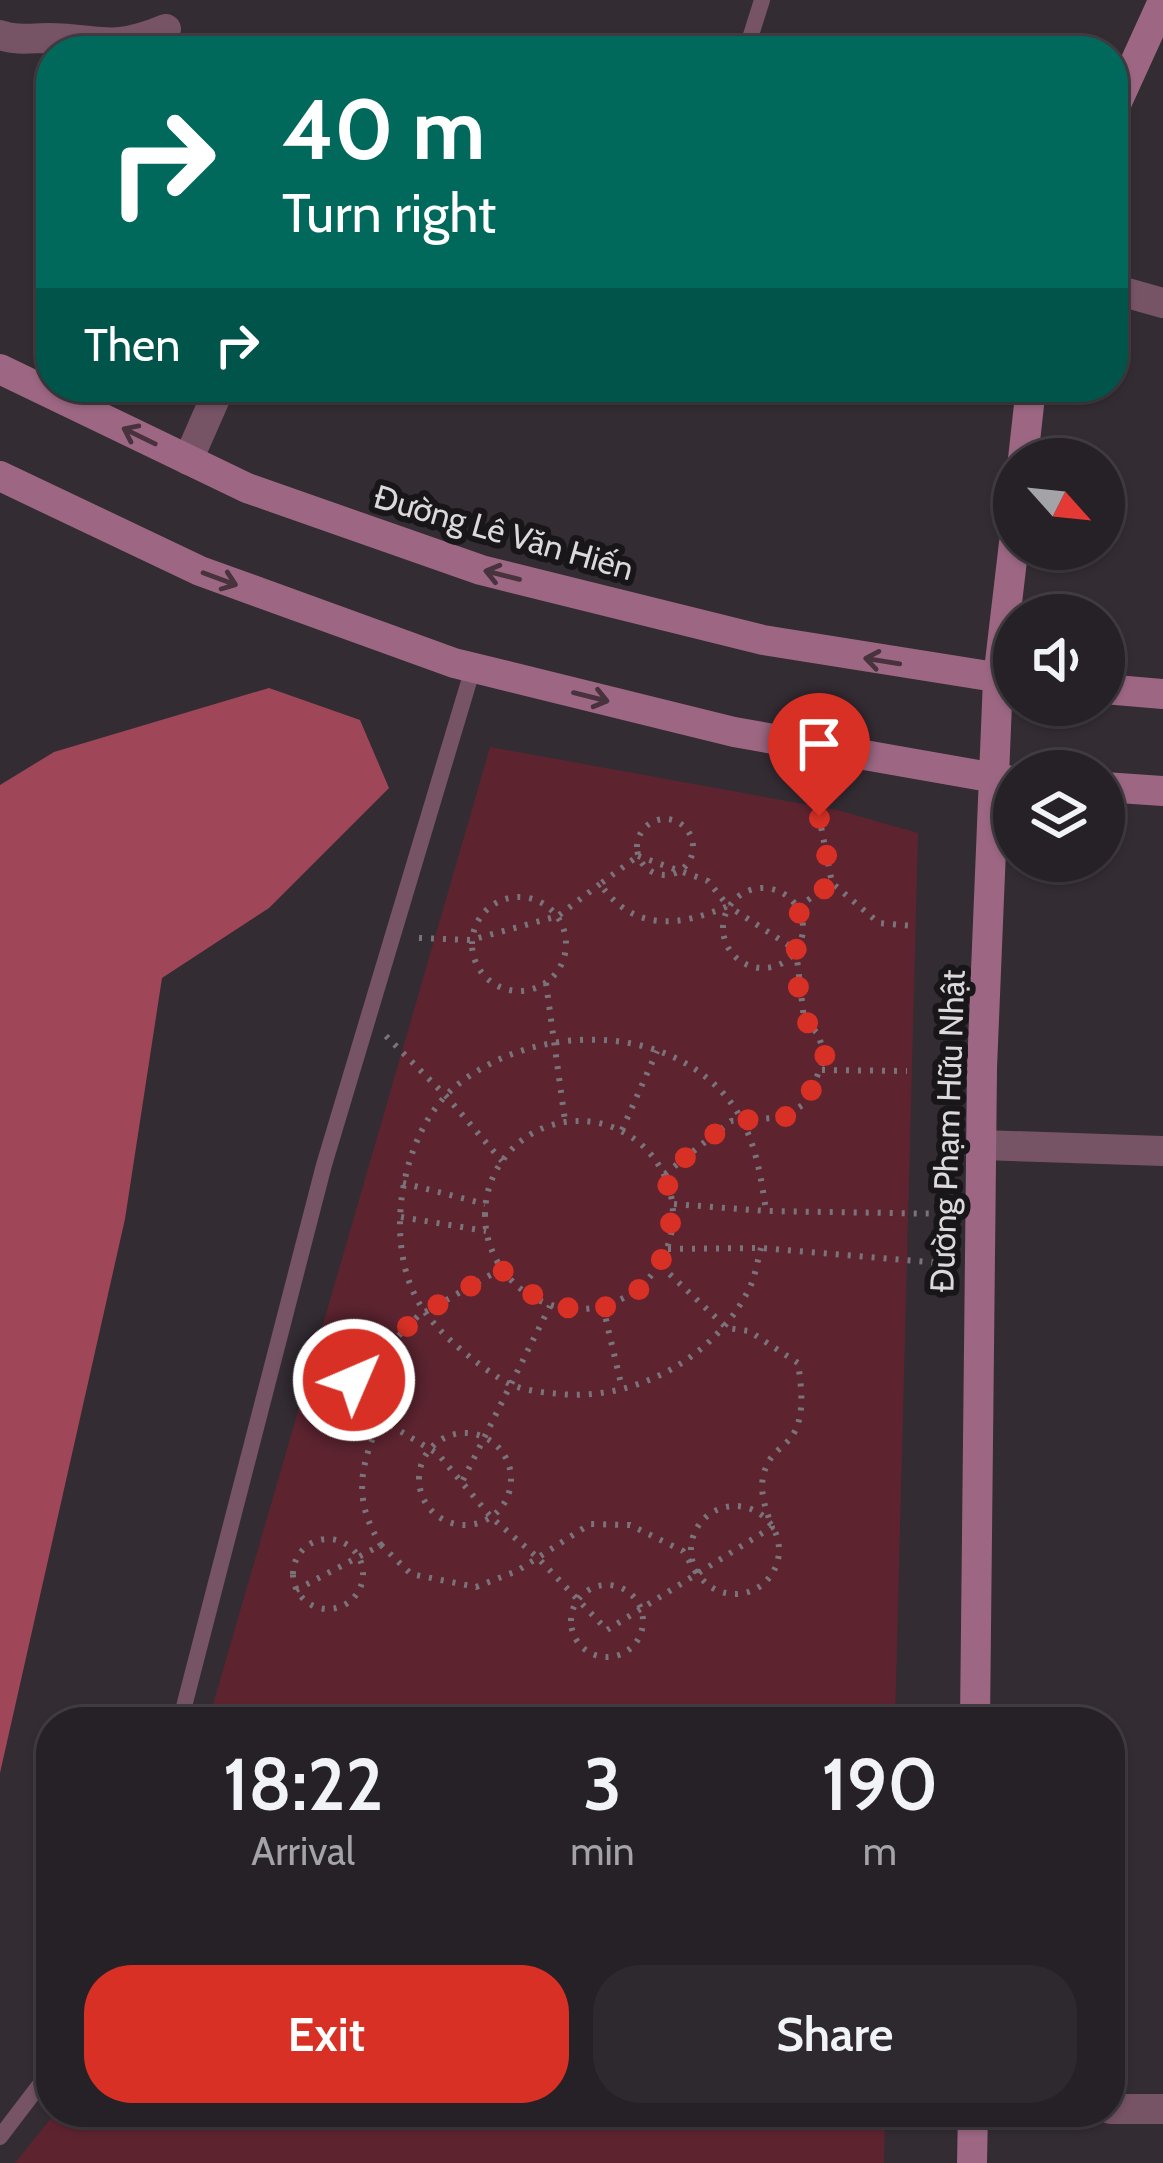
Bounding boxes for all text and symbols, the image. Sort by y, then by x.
text: 40 m [282,78,485,180]
icon: right [84,84,240,240]
text: Turn right [282,180,496,246]
icon: right [204,312,270,378]
text: Then [84,318,180,372]
one-way arrow [122,424,158,446]
north arrow [993,438,1125,570]
map controls [993,438,1125,882]
street label: Đường Lê Văn Hiến [370,476,638,588]
one-way arrow [484,563,522,585]
one-way arrow [201,569,238,591]
button: sound [993,594,1125,726]
one-way arrow [864,649,903,672]
one-way arrow [572,687,610,709]
pin [768,693,870,816]
icon: arrive [786,711,852,777]
button: layers [993,750,1125,882]
street label: Đường Phạm Hữu Nhật [921,969,973,1293]
position arrow [291,1317,417,1443]
text: 18:22 [223,1741,383,1828]
text: 3 [583,1741,622,1828]
text: 190 [821,1741,938,1828]
text: Arrival [251,1827,355,1875]
text: min [570,1827,635,1875]
text: m [863,1827,897,1875]
button: Exit [84,1965,569,2103]
button: Share [593,1965,1077,2103]

